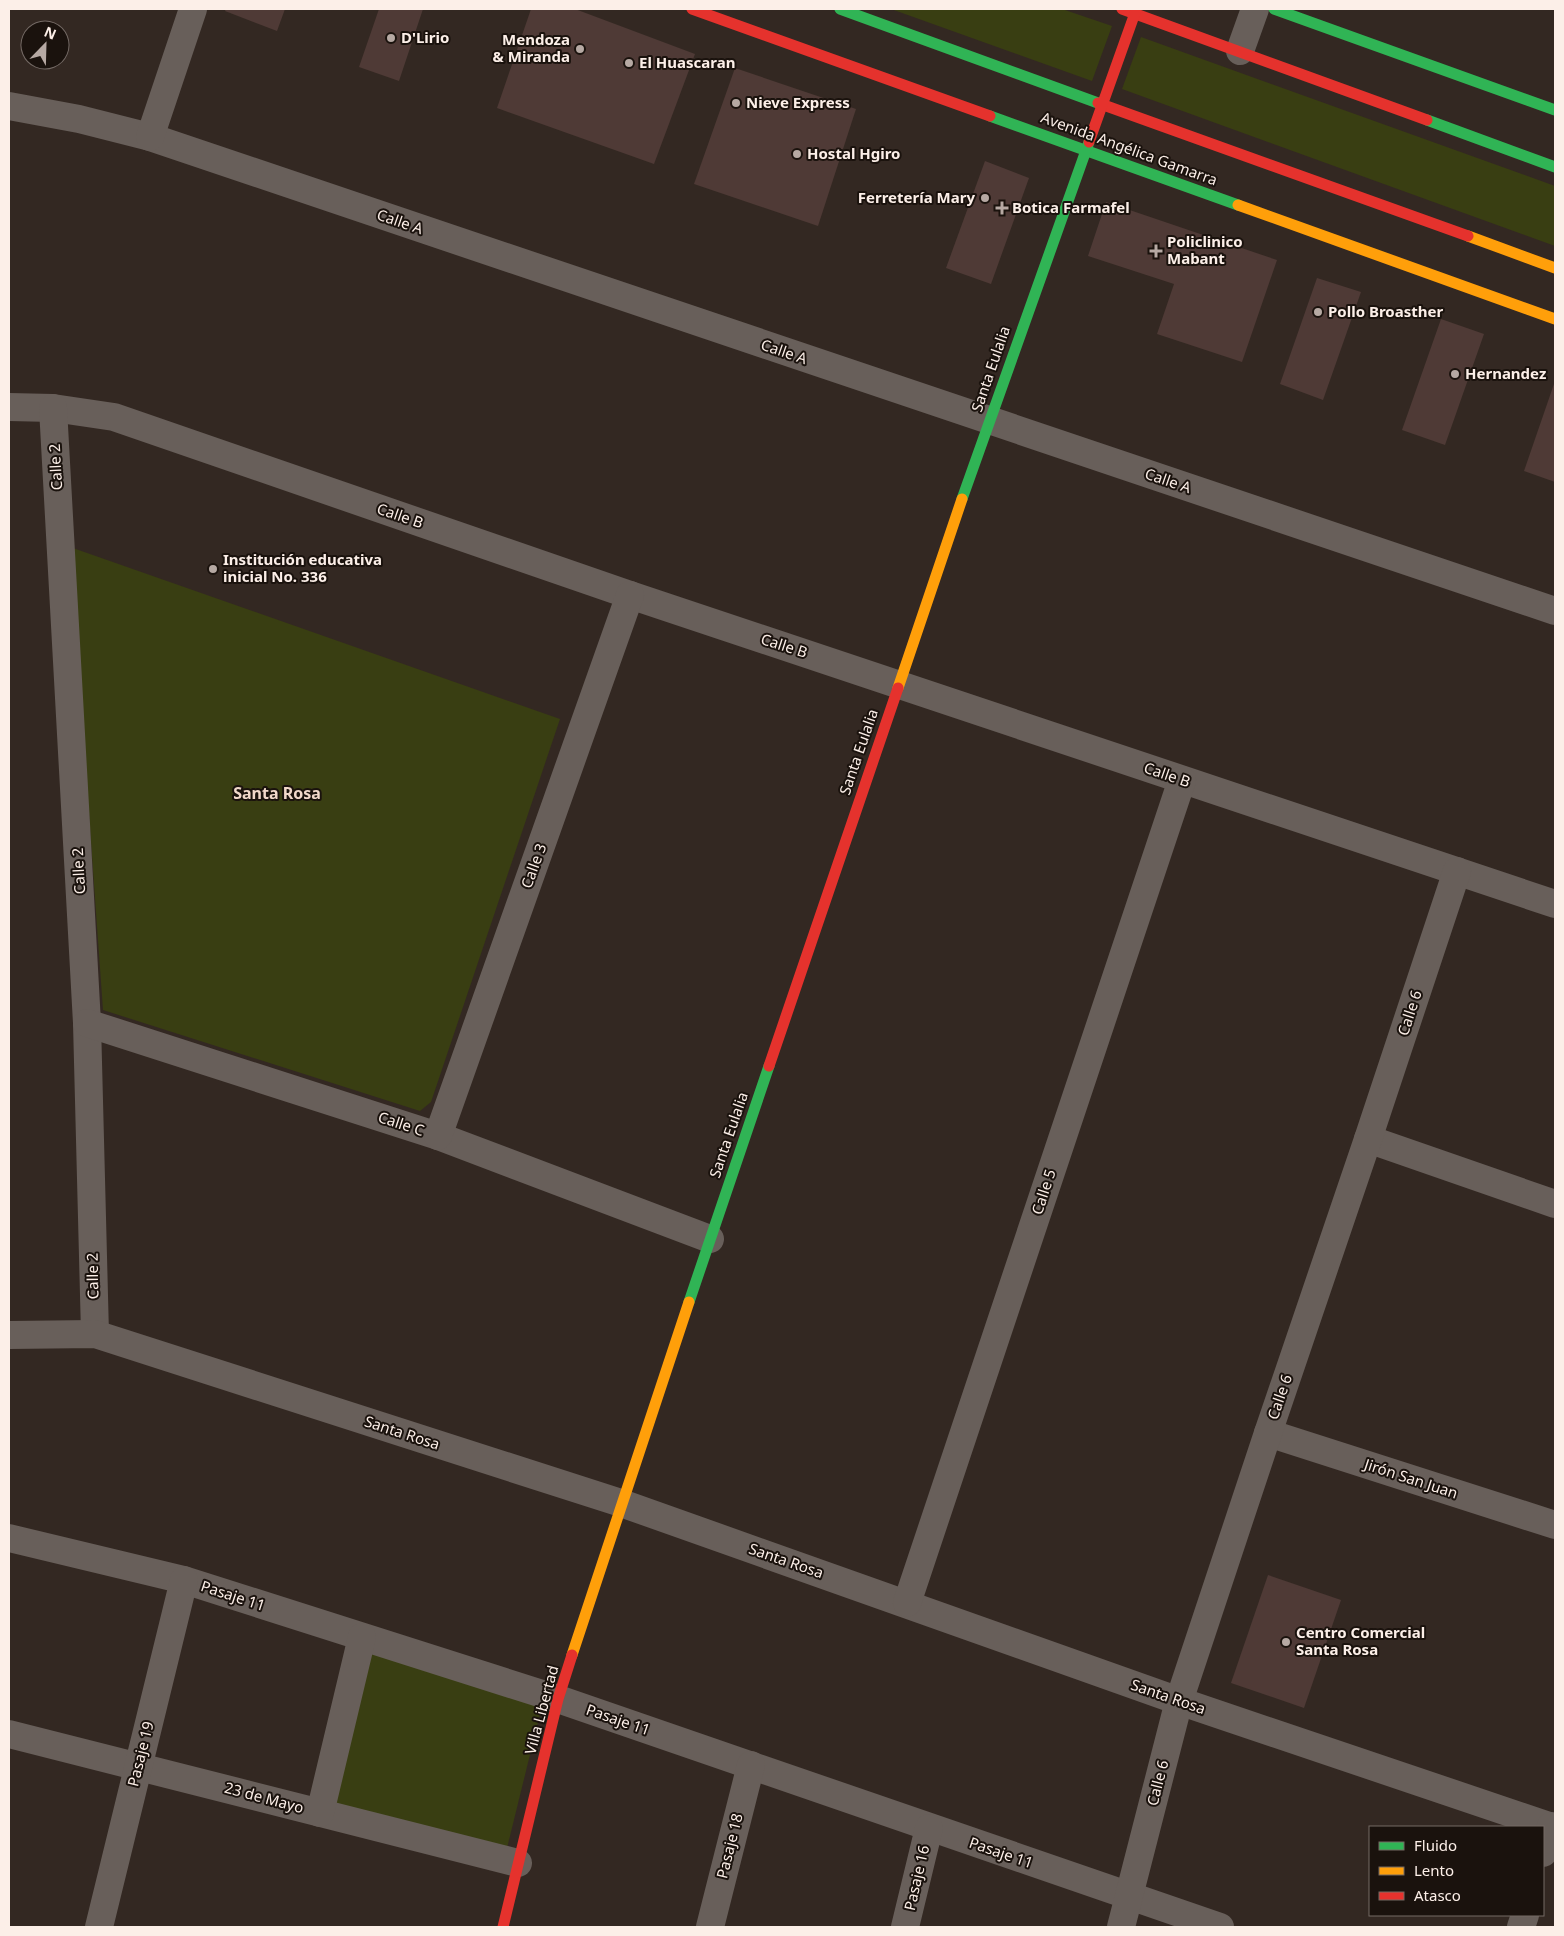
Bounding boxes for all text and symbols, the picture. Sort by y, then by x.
north arrow [20,20,70,70]
text: N [41,22,59,44]
place label: D'Lirio [401,27,449,47]
place label: Mendoza & Miranda [493,29,570,66]
marker: D'Lirio [385,32,397,44]
marker: Mendoza & Miranda [574,43,586,55]
place label: El Huascaran [639,52,735,72]
marker: El Huascaran [623,57,635,69]
place label: Nieve Express [746,92,850,112]
marker: Nieve Express [730,97,742,109]
street label: Avenida Angélica Gamarra [1038,107,1220,189]
place label: Hostal Hgiro [807,143,900,163]
marker: Hostal Hgiro [791,148,803,160]
place label: Ferretería Mary [858,187,975,207]
marker: Ferretería Mary [979,192,991,204]
place label: Botica Farmafel [1012,197,1130,217]
marker: Botica Farmafel [996,202,1008,214]
street label: Calle A [375,204,426,238]
place label: Policlinico Mabant [1167,231,1243,268]
marker: Policlinico Mabant [1149,244,1163,258]
place label: Pollo Broasther [1328,301,1443,321]
marker: Pollo Broasther [1312,306,1324,318]
street label: Santa Eulalia [966,323,1014,414]
street label: Calle A [759,334,810,368]
place label: Hernandez [1465,363,1546,383]
marker: Hernandez [1449,368,1461,380]
street label: Calle 2 [44,443,66,491]
street label: Calle A [1143,463,1194,497]
street label: Calle B [374,498,426,532]
place label: Institución educativa inicial No. 336 [223,549,382,586]
marker: Institución educativa inicial No. 336 [207,563,219,575]
street label: Calle B [759,628,810,662]
street label: Santa Eulalia [834,706,882,797]
street label: Calle B [1141,757,1193,791]
district label: Santa Rosa [233,782,321,804]
street label: Calle 3 [516,840,550,891]
street label: Calle 2 [67,847,89,895]
street label: Calle 6 [1392,987,1426,1038]
street label: Santa Eulalia [704,1089,752,1180]
street label: Calle C [376,1106,427,1140]
street label: Calle 5 [1026,1166,1060,1217]
street label: Calle 2 [82,1253,102,1299]
street label: Calle 6 [1262,1371,1296,1422]
street label: Santa Rosa [362,1411,442,1454]
street label: Jirón San Juan [1360,1453,1461,1503]
street label: Santa Rosa [746,1538,826,1582]
street label: Pasaje 11 [199,1575,268,1615]
place label: Centro Comercial Santa Rosa [1296,1622,1425,1659]
marker: Centro Comercial Santa Rosa [1280,1636,1292,1648]
street label: Villa Libertad [520,1663,563,1757]
street label: Santa Rosa [1128,1674,1208,1718]
street label: Pasaje 11 [584,1699,653,1739]
street label: Pasaje 19 [122,1719,158,1788]
street label: Calle 6 [1142,1758,1172,1808]
street label: 23 de Mayo [222,1777,306,1817]
street label: Pasaje 18 [711,1811,747,1880]
legend [1369,1826,1544,1916]
street label: Pasaje 11 [967,1832,1036,1872]
text: Fluido [1414,1835,1457,1855]
street label: Pasaje 16 [899,1843,933,1912]
text: Lento [1414,1860,1454,1880]
text: Atasco [1414,1885,1461,1905]

